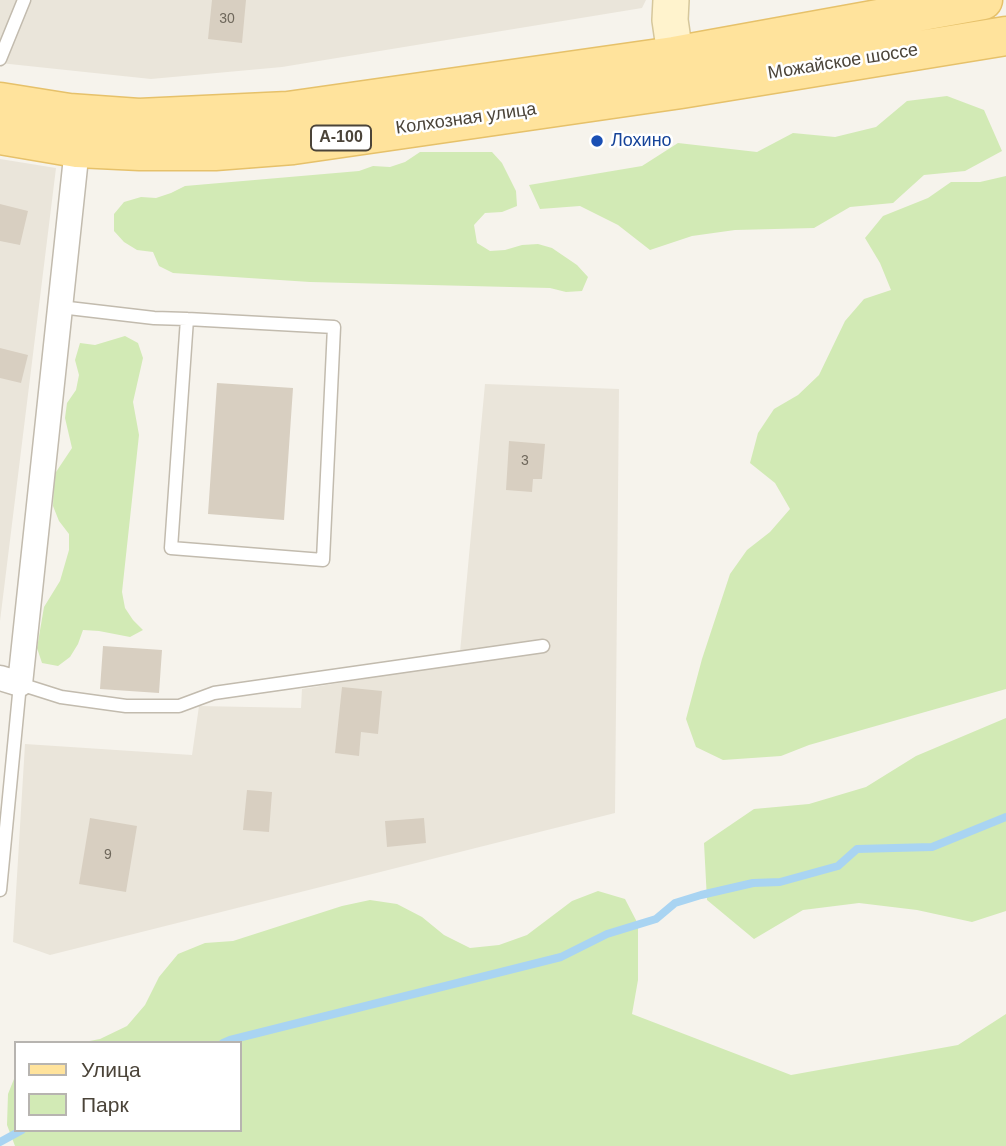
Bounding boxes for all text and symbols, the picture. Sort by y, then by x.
house number: 30 [219,11,235,27]
street label: Можайское шоссе [766,39,920,85]
street label: Колхозная улица [394,98,538,140]
road number: А-100 [311,126,371,150]
place label: Лохино [611,130,672,152]
marker: Лохино [589,133,605,149]
house number: 3 [521,453,529,469]
house number: 9 [104,847,112,863]
legend [14,1041,242,1132]
text: Улица [81,1058,141,1081]
text: Парк [81,1093,129,1116]

